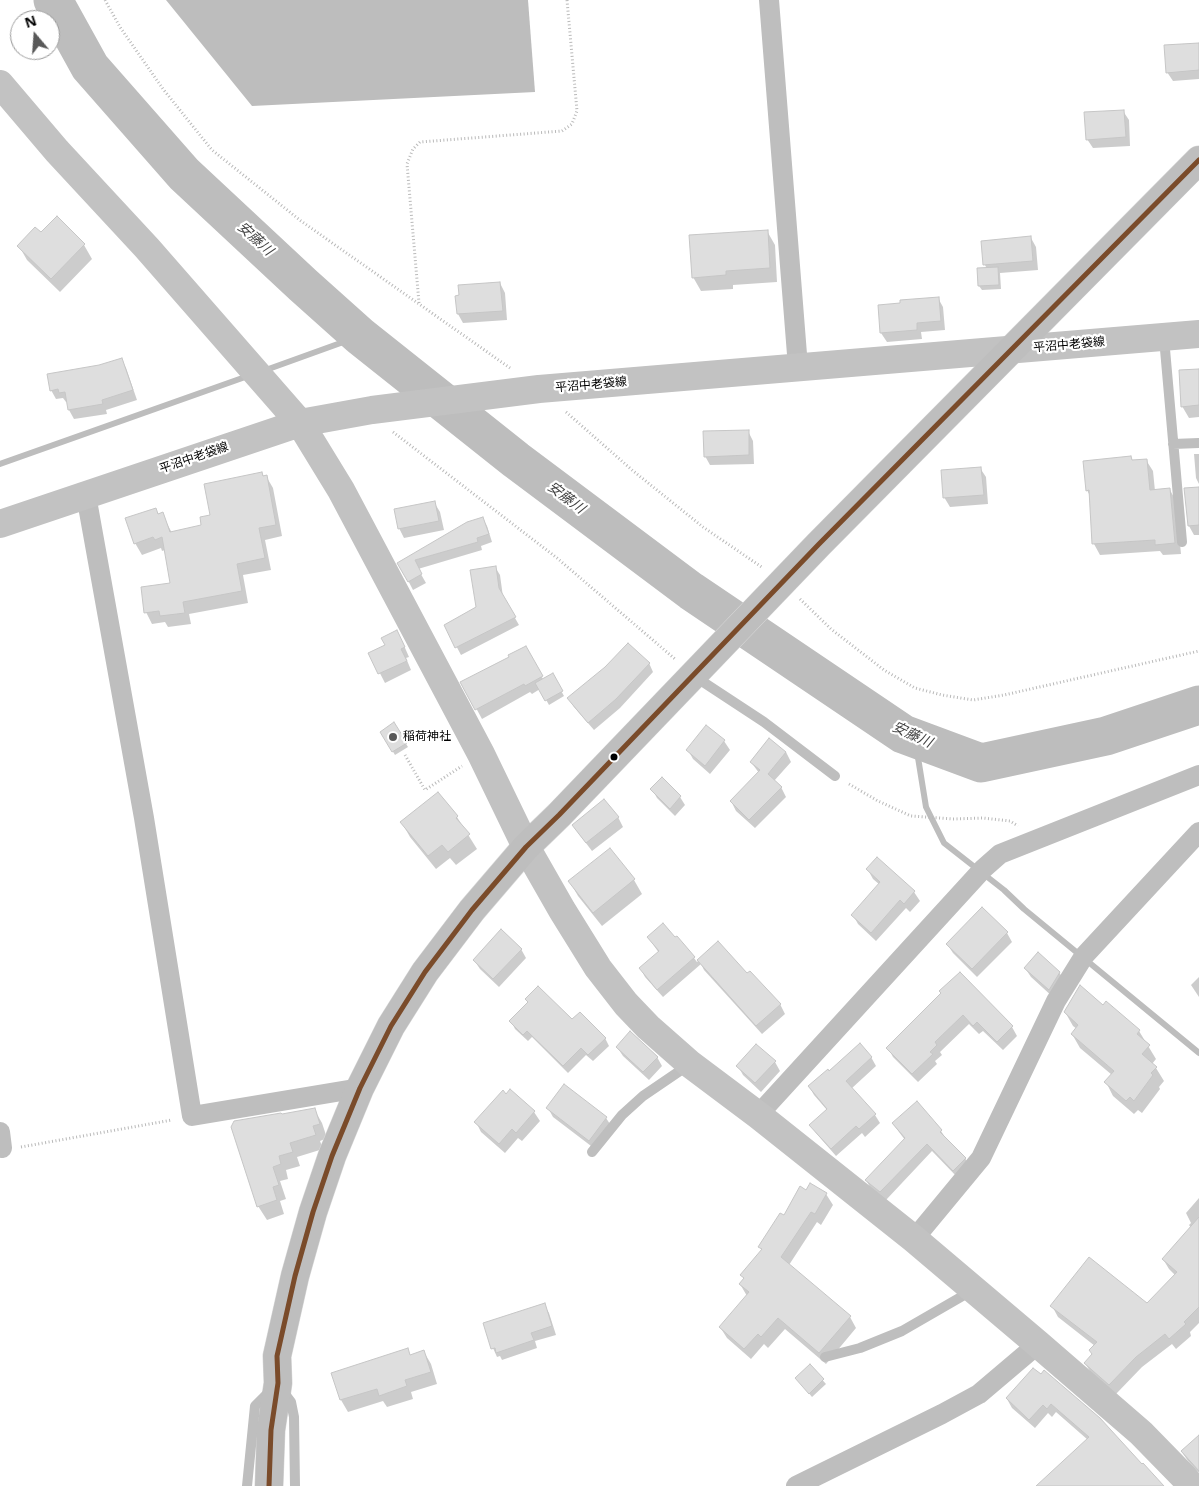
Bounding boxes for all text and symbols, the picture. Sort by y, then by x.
north arrow [10,10,60,60]
text: N [22,10,39,32]
water label: 安藤川 [234,219,276,259]
street label: 平沼中老袋線 [1033,335,1105,355]
street label: 平沼中老袋線 [555,375,627,395]
street label: 平沼中老袋線 [158,439,230,477]
water label: 安藤川 [544,479,588,517]
water label: 安藤川 [889,719,935,751]
place label: 稲荷神社 [403,730,451,744]
marker: 稲荷神社 [387,731,399,743]
unlabelled marker [609,752,619,762]

